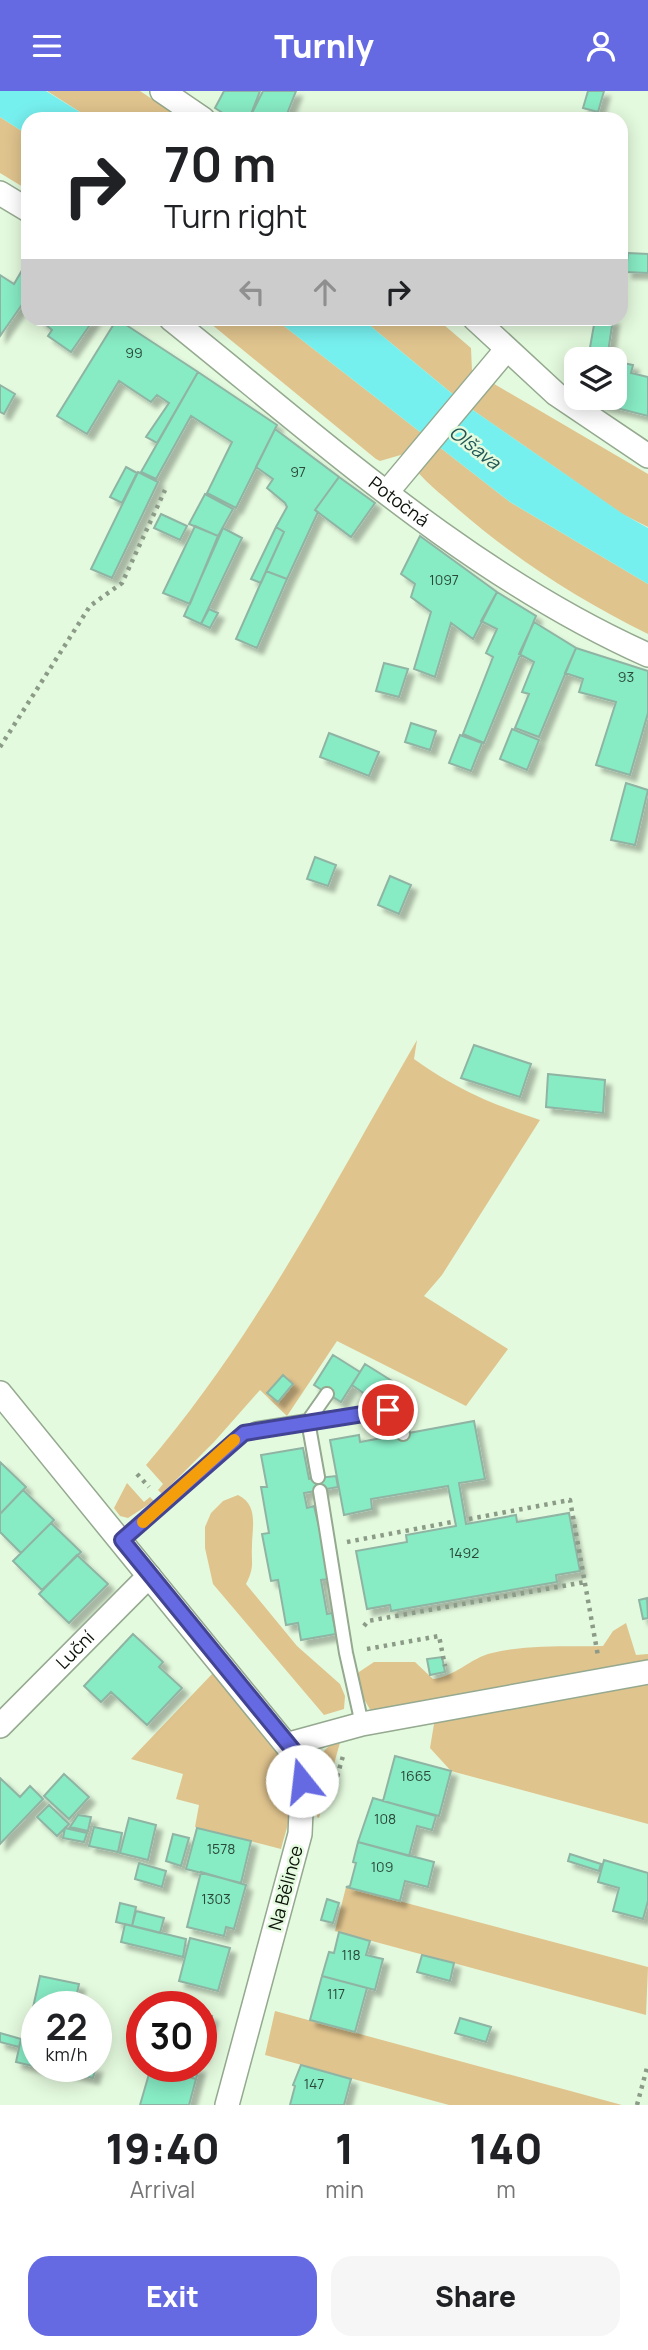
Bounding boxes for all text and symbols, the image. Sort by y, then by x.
text: Turnly [274,24,374,68]
icon: menu [28,27,66,65]
icon: person [582,27,620,65]
text: 70 m [164,130,276,197]
icon: right [49,140,140,231]
text: Turn right [164,194,307,238]
icon: left [233,273,271,311]
icon: ahead [306,273,344,311]
icon: right [379,273,417,311]
house number: 99 [125,343,143,362]
map controls [564,347,627,410]
button: layers [564,347,627,410]
water label: Olšava [444,419,507,476]
house number: 97 [290,462,306,481]
street label: Potočná [364,471,434,532]
house number: 1097 [429,570,459,589]
house number: 93 [618,667,634,686]
pin [358,1380,418,1440]
icon: arrive [369,1391,407,1429]
house number: 1492 [449,1543,479,1562]
street label: Luční [50,1625,99,1674]
position arrow [265,1744,339,1818]
house number: 1665 [401,1766,431,1785]
house number: 108 [374,1809,396,1828]
house number: 1578 [207,1839,235,1858]
street label: Na Bělince [262,1843,308,1933]
house number: 109 [371,1857,393,1876]
house number: 1303 [201,1889,231,1908]
house number: 118 [341,1945,361,1964]
house number: 117 [327,1984,345,2003]
speed limit sign: 30 [126,1991,217,2082]
text: 22 [46,2003,87,2051]
text: km/h [46,2042,87,2066]
house number: 147 [304,2074,324,2093]
text: 19:40 [105,2119,220,2177]
text: 1 [335,2119,354,2177]
text: 140 [469,2119,543,2177]
text: Arrival [130,2173,195,2205]
text: min [325,2173,364,2205]
text: m [496,2173,516,2205]
button: Exit [28,2256,317,2336]
button: Share [331,2256,620,2336]

